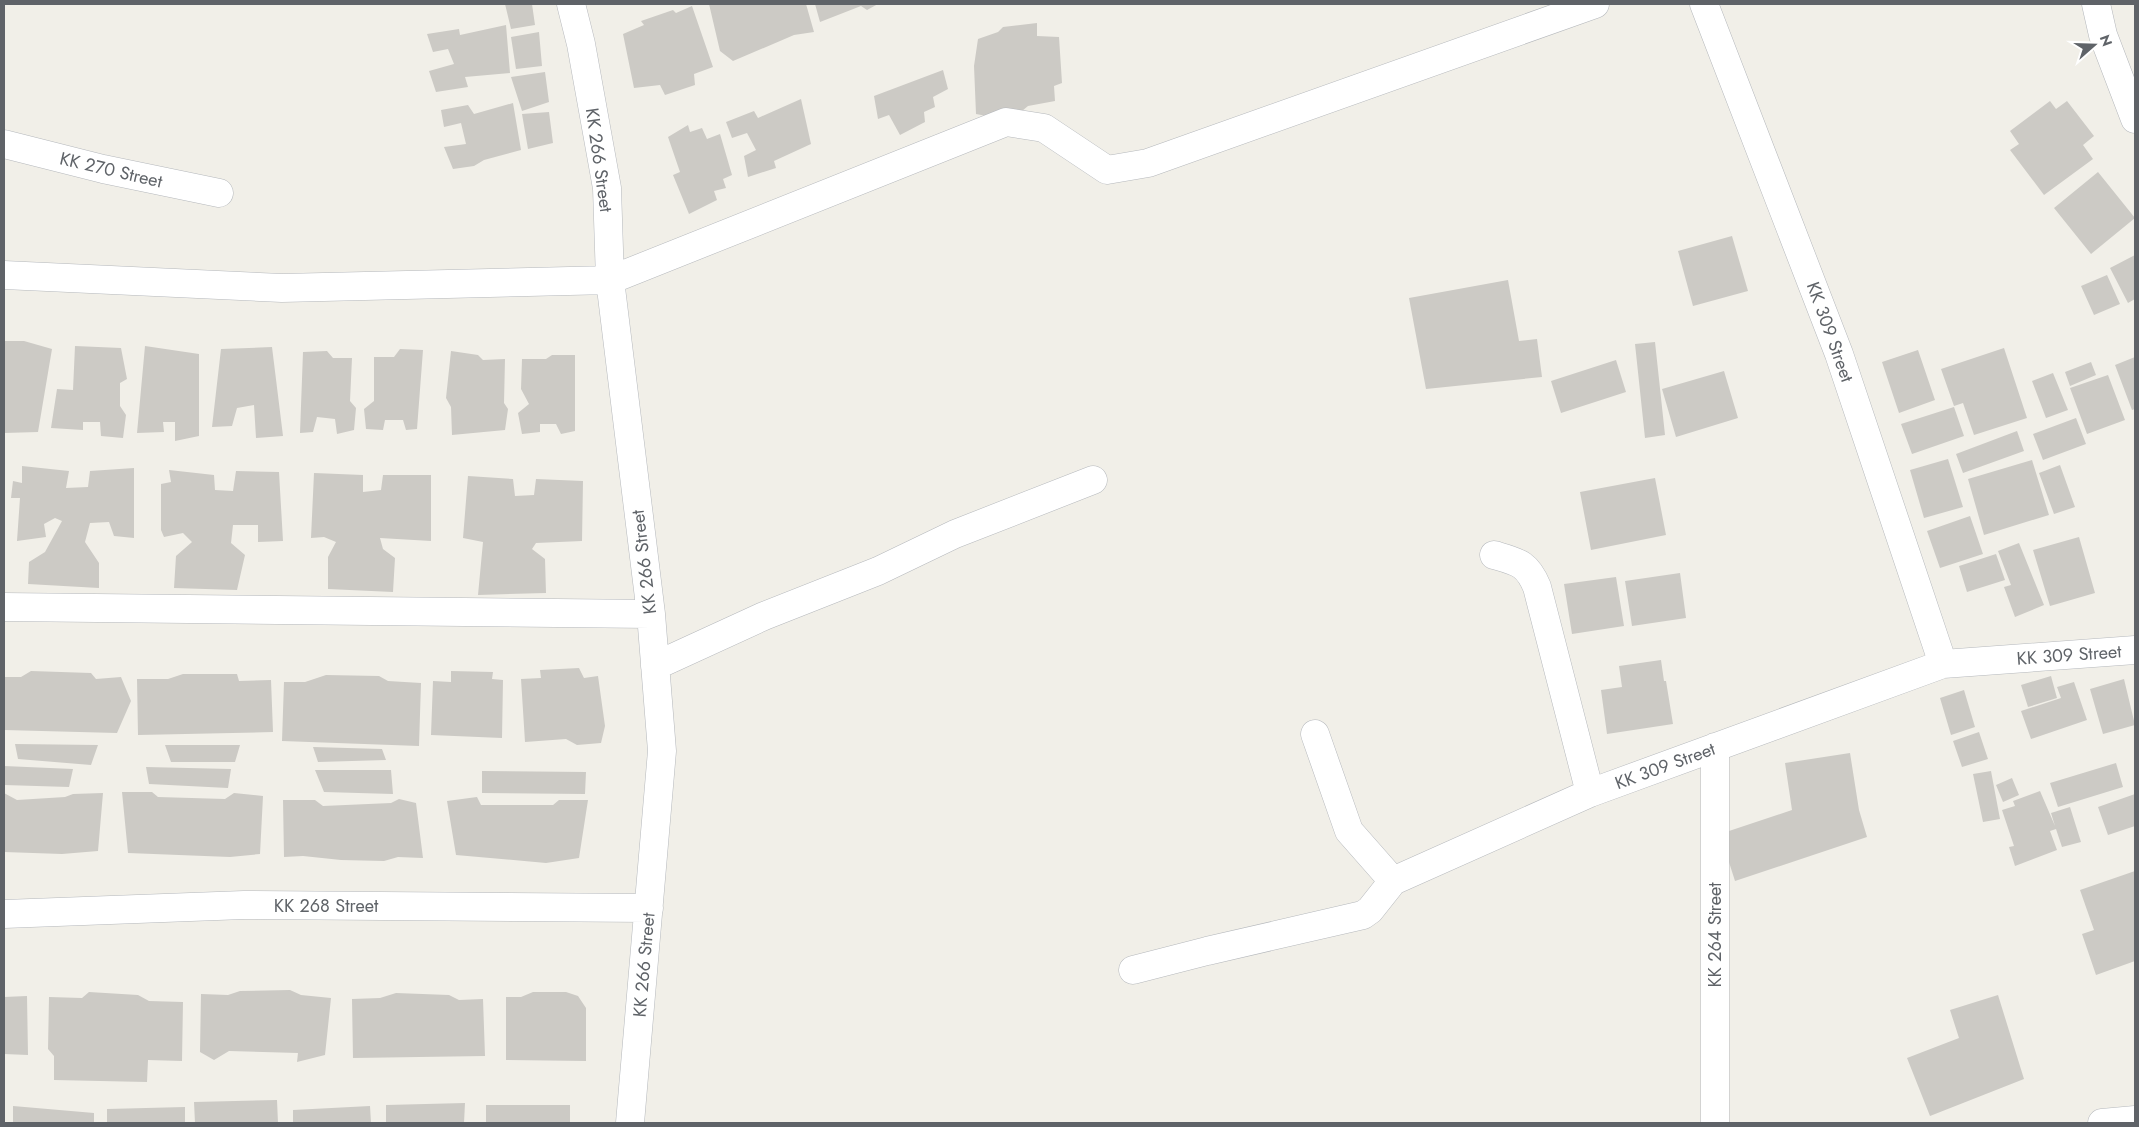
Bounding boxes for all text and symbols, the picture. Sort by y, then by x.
north arrow [2069,20,2119,70]
text: N [2095,32,2118,49]
street label: KK 266 Street [579,106,619,214]
street label: KK 270 Street [57,146,166,195]
street label: KK 309 Street [1800,278,1860,386]
street label: KK 266 Street [625,508,663,616]
street label: KK 309 Street [2016,638,2123,672]
street label: KK 309 Street [1611,736,1719,796]
street label: KK 264 Street [1702,882,1728,988]
street label: KK 268 Street [274,893,379,919]
street label: KK 266 Street [626,911,662,1018]

